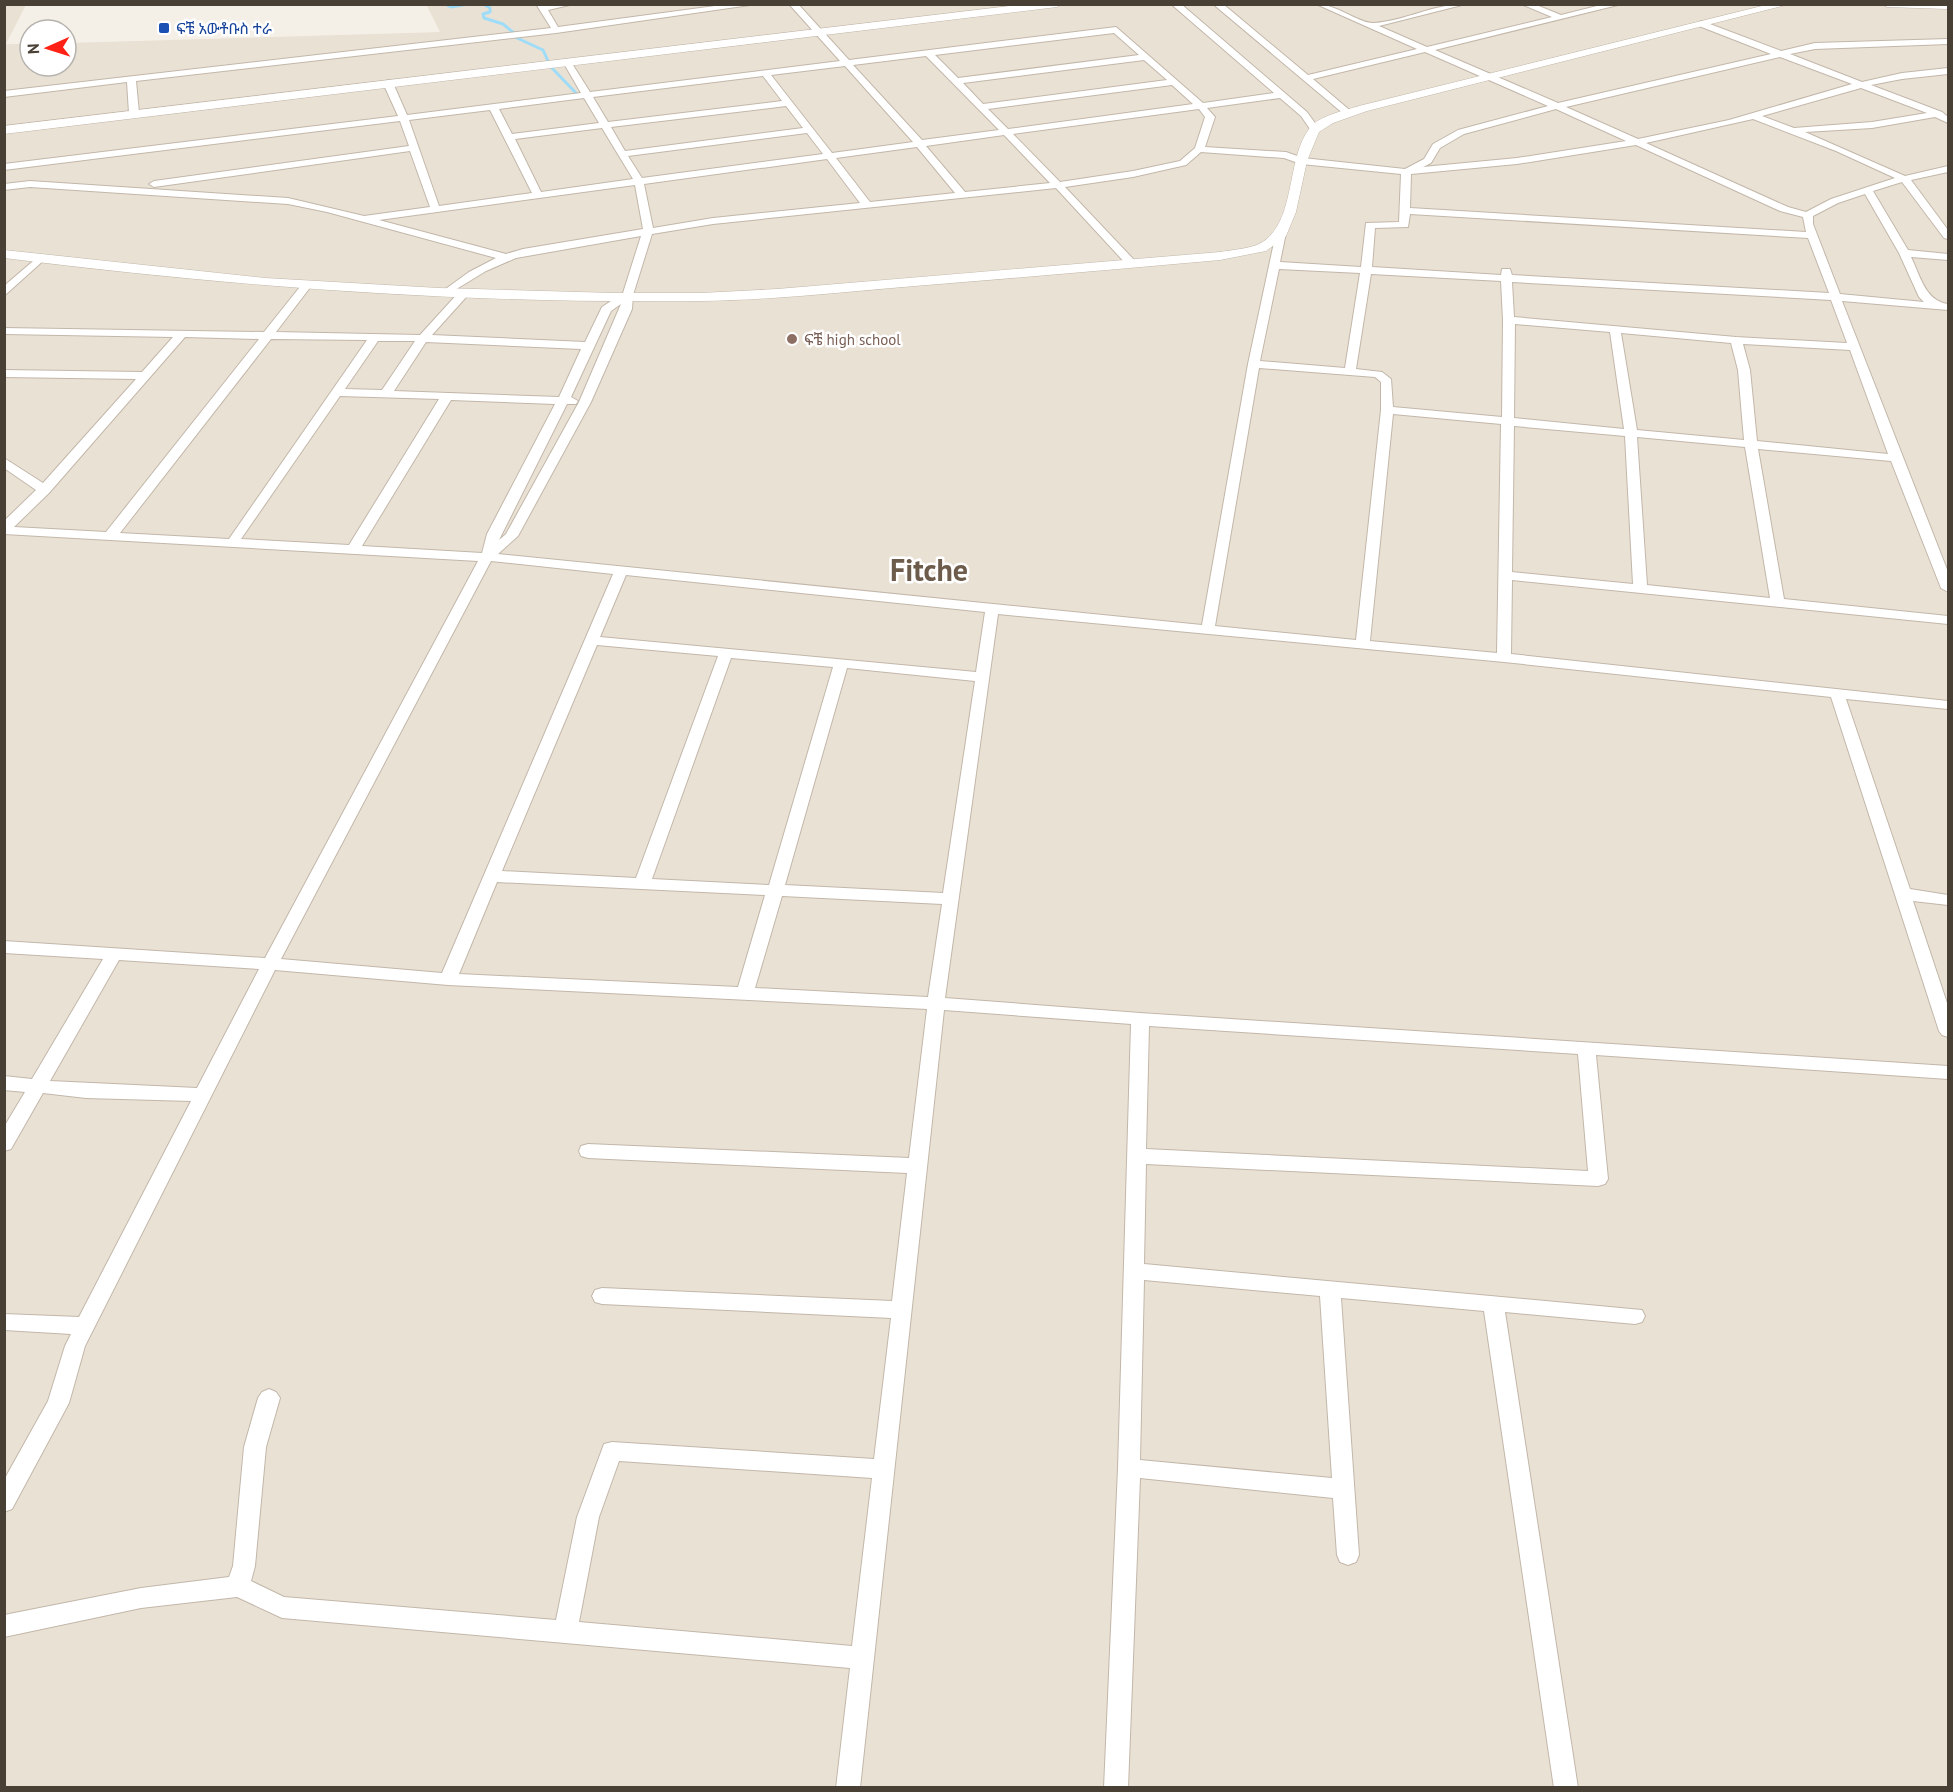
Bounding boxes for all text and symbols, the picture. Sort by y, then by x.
north arrow [18,18,78,78]
place label: ፍቼ አውቶቡስ ተራ [176,19,272,38]
marker: ፍቼ አውቶቡስ ተራ [157,21,171,35]
text: N [23,43,43,55]
place label: ፍቼ high school [804,330,901,349]
marker: ፍቼ high school [785,332,799,346]
district label: Fitche [890,550,968,589]

